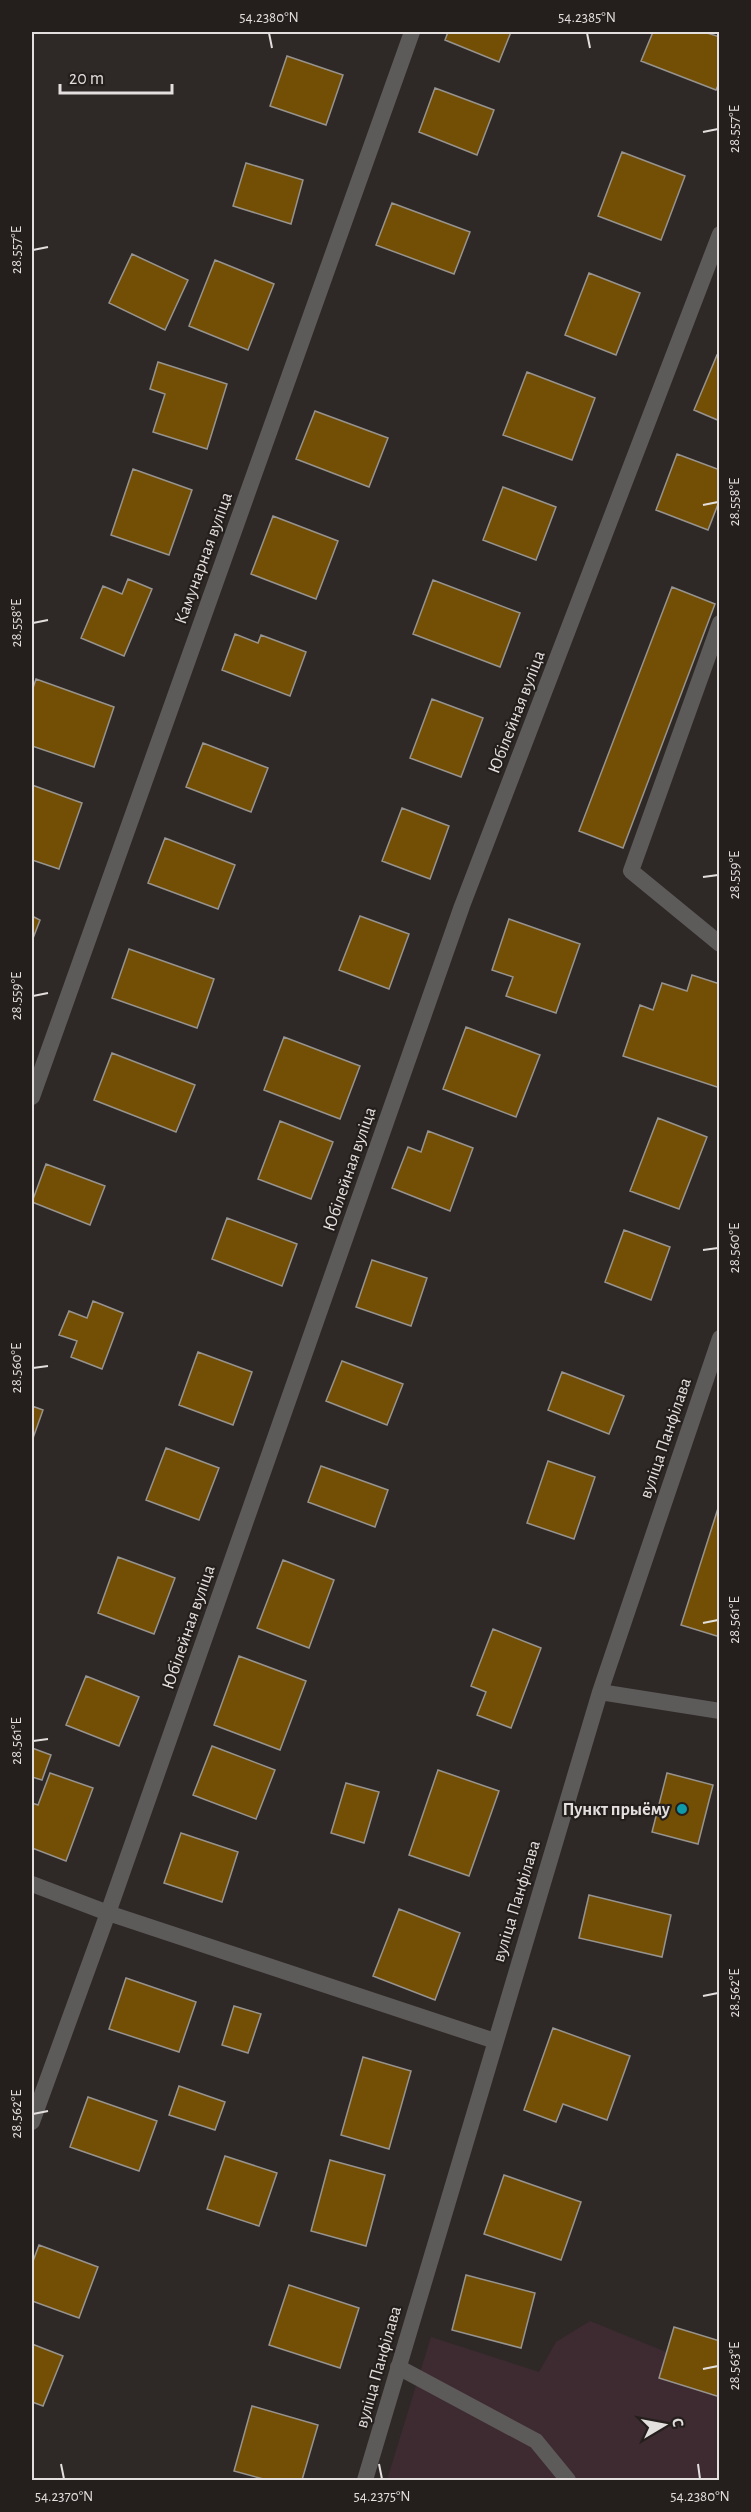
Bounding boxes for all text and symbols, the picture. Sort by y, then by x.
text: 54.2380°N [239,10,299,25]
text: 54.2385°N [558,10,616,25]
scale bar [60,57,172,95]
text: 20 m [69,70,104,88]
text: 28.557°E [727,105,742,153]
text: 28.557°E [9,226,24,274]
text: 28.558°E [727,478,742,526]
street label: Камунарная вуліца [172,490,236,627]
text: 28.558°E [9,599,24,647]
street label: Юбілейная вуліца [484,648,549,776]
text: 28.559°E [727,851,742,899]
text: 28.559°E [9,972,24,1020]
street label: Юбілейная вуліца [319,1105,380,1234]
text: 28.560°E [727,1223,742,1273]
text: 28.560°E [9,1343,24,1393]
street label: вуліца Панфілава [637,1376,695,1501]
street label: Юбілейная вуліца [158,1563,219,1692]
text: 28.561°E [727,1596,742,1644]
text: 28.561°E [9,1717,24,1765]
place label: Пункт прыёму [563,1801,671,1819]
marker: Пункт прыёму [675,1802,689,1816]
street label: вуліца Панфілава [490,1838,544,1964]
text: 28.562°E [727,1968,742,2018]
text: 28.562°E [9,2089,24,2139]
street label: вуліца Панфілава [353,2304,405,2430]
text: 28.563°E [727,2342,742,2390]
north arrow [634,2395,694,2455]
text: С [669,2417,686,2428]
text: 54.2370°N [35,2489,93,2504]
text: 54.2375°N [353,2489,411,2504]
text: 54.2380°N [670,2489,730,2504]

